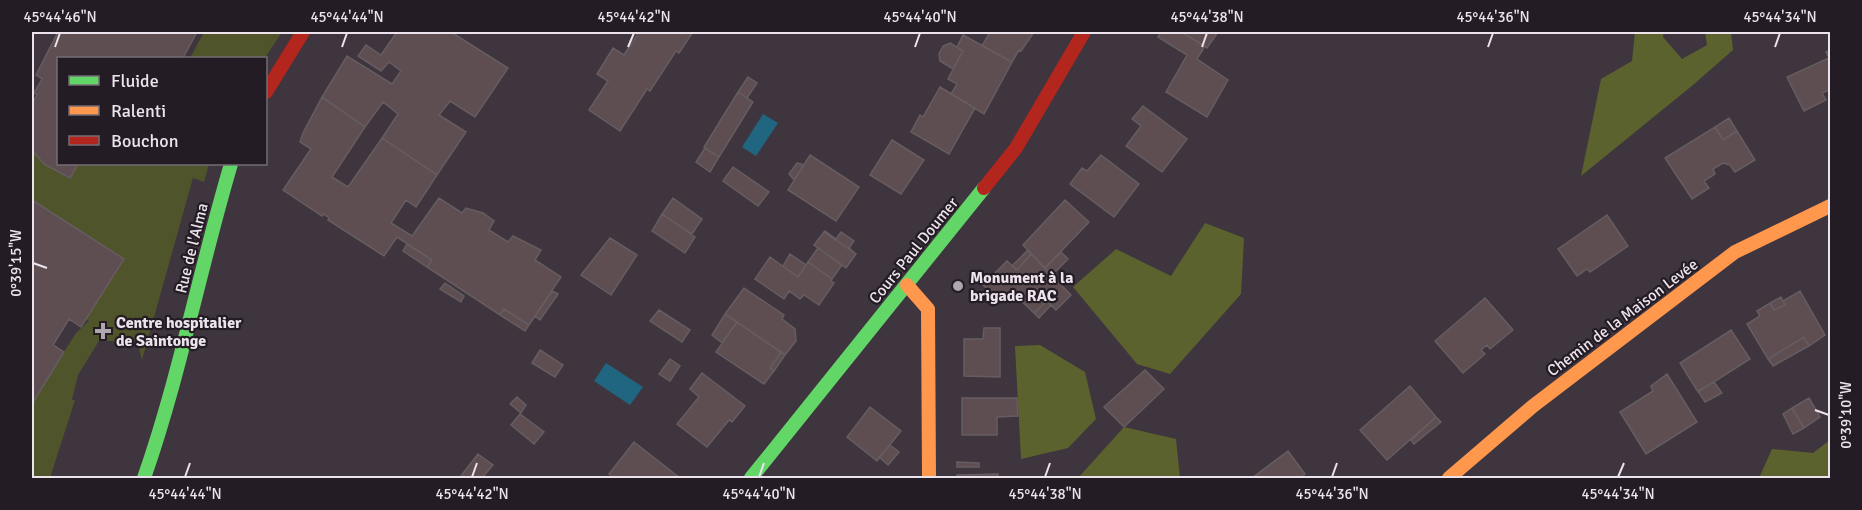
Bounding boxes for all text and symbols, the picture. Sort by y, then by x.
text: 45°44'46"N [23,8,97,26]
text: 45°44'44"N [310,8,384,26]
text: 45°44'42"N [597,8,671,26]
text: 45°44'40"N [883,8,957,26]
text: 45°44'38"N [1170,8,1244,26]
text: 45°44'36"N [1456,8,1530,26]
text: 45°44'34"N [1743,8,1817,26]
legend [57,57,267,165]
text: Fluide [111,70,159,92]
text: Ralenti [111,100,166,122]
text: Bouchon [111,130,179,152]
street label: Cours Paul Doumer [865,193,963,308]
street label: Rue de l'Alma [171,201,213,295]
text: 0°39'15"W [7,229,25,297]
street label: Chemin de la Maison Levée [1543,254,1702,381]
place label: Monument à la brigade RAC [970,268,1073,306]
marker: Monument à la brigade RAC [951,279,965,293]
place label: Centre hospitalier de Saintonge [116,313,242,351]
marker: Centre hospitalier de Saintonge [94,322,112,340]
text: 0°39'10"W [1837,381,1855,449]
text: 45°44'44"N [148,485,222,503]
text: 45°44'42"N [435,485,509,503]
text: 45°44'40"N [722,485,796,503]
text: 45°44'38"N [1008,485,1082,503]
text: 45°44'36"N [1295,485,1369,503]
text: 45°44'34"N [1581,485,1655,503]

